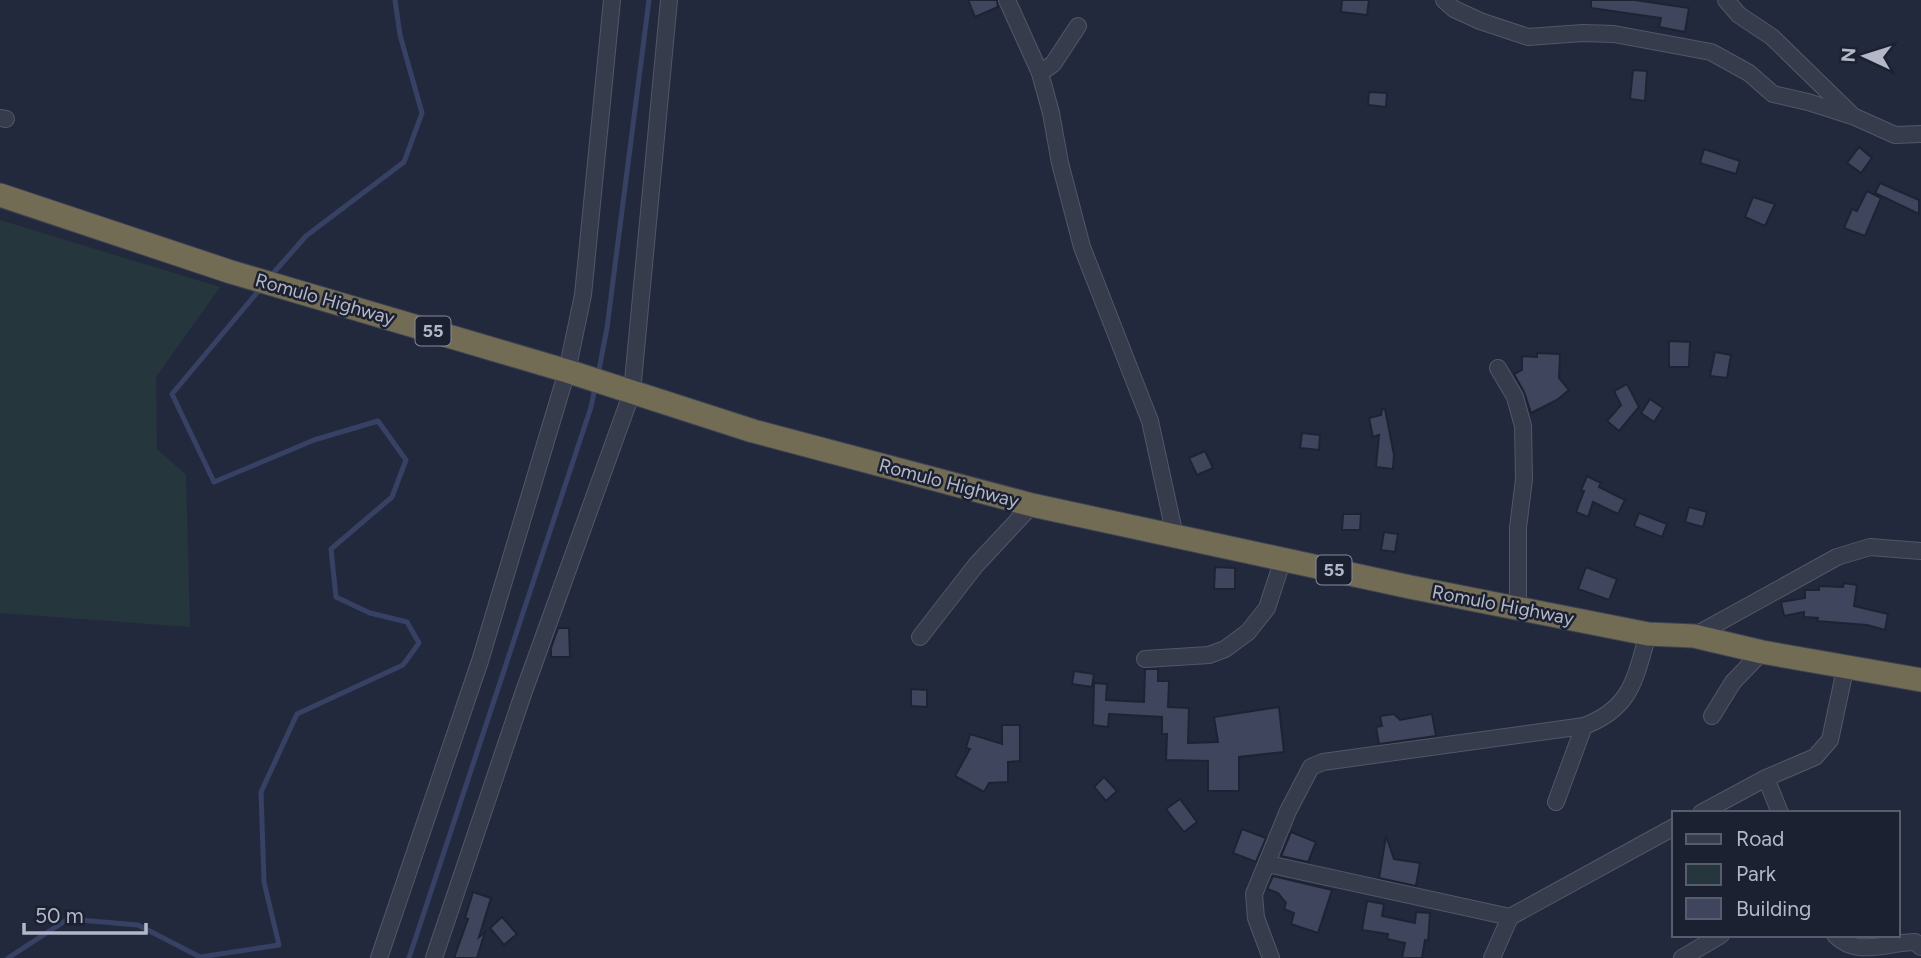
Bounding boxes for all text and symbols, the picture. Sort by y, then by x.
north arrow [1830,21,1900,91]
text: N [1837,47,1861,63]
street label: Romulo Highway [253,268,397,330]
road number: 55 [416,316,450,346]
street label: Romulo Highway [876,453,1022,513]
road number: 55 [1316,556,1352,584]
street label: Romulo Highway [1430,580,1576,630]
legend [1672,811,1900,937]
text: Road [1736,826,1784,851]
text: Park [1736,861,1777,886]
scale bar [24,892,147,936]
text: Building [1736,896,1811,921]
text: 50 m [35,903,84,928]

